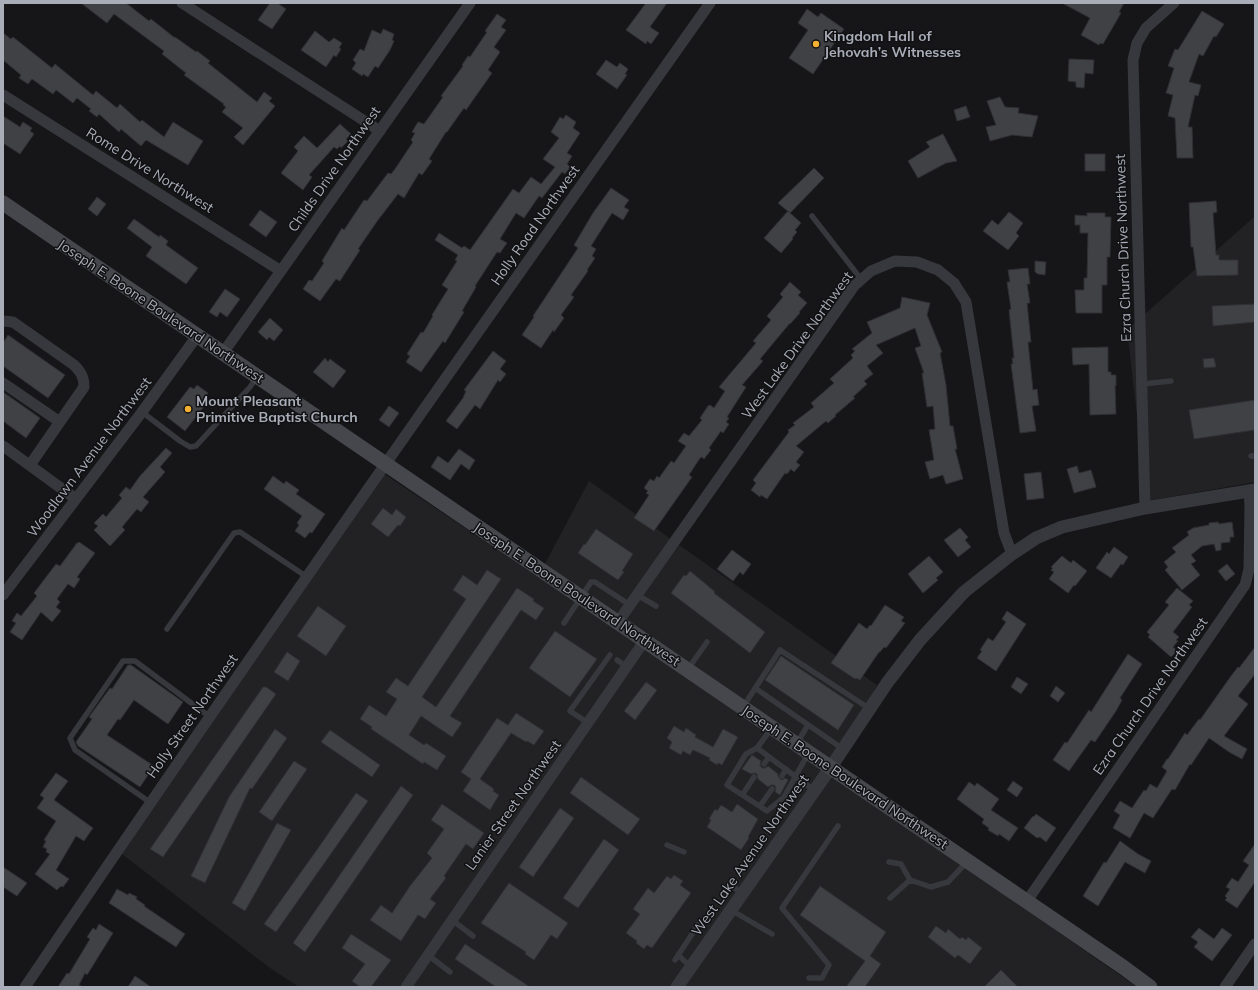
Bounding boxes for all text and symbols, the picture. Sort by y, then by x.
place label: Kingdom Hall of Jehovah’s Witnesses [824,27,961,61]
marker: Kingdom Hall of Jehovah’s Witnesses [811,39,821,49]
street label: Childs Drive Northwest [284,103,384,235]
street label: Rome Drive Northwest [83,123,217,217]
street label: Ezra Church Drive Northwest [1111,154,1135,342]
street label: Holly Road Northwest [487,161,583,289]
street label: Joseph E. Boone Boulevard Northwest [54,235,268,387]
street label: West Lake Drive Northwest [737,268,857,422]
street label: Woodlawn Avenue Northwest [23,373,155,541]
place label: Mount Pleasant Primitive Baptist Church [196,392,358,426]
marker: Mount Pleasant Primitive Baptist Church [183,404,193,414]
street label: Joseph E. Boone Boulevard Northwest [470,518,684,670]
street label: Ezra Church Drive Northwest [1089,614,1211,778]
street label: Holly Street Northwest [142,650,242,781]
street label: Joseph E. Boone Boulevard Northwest [738,701,952,853]
street label: Lanier Street Northwest [461,736,565,874]
street label: West Lake Avenue Northwest [687,771,813,939]

